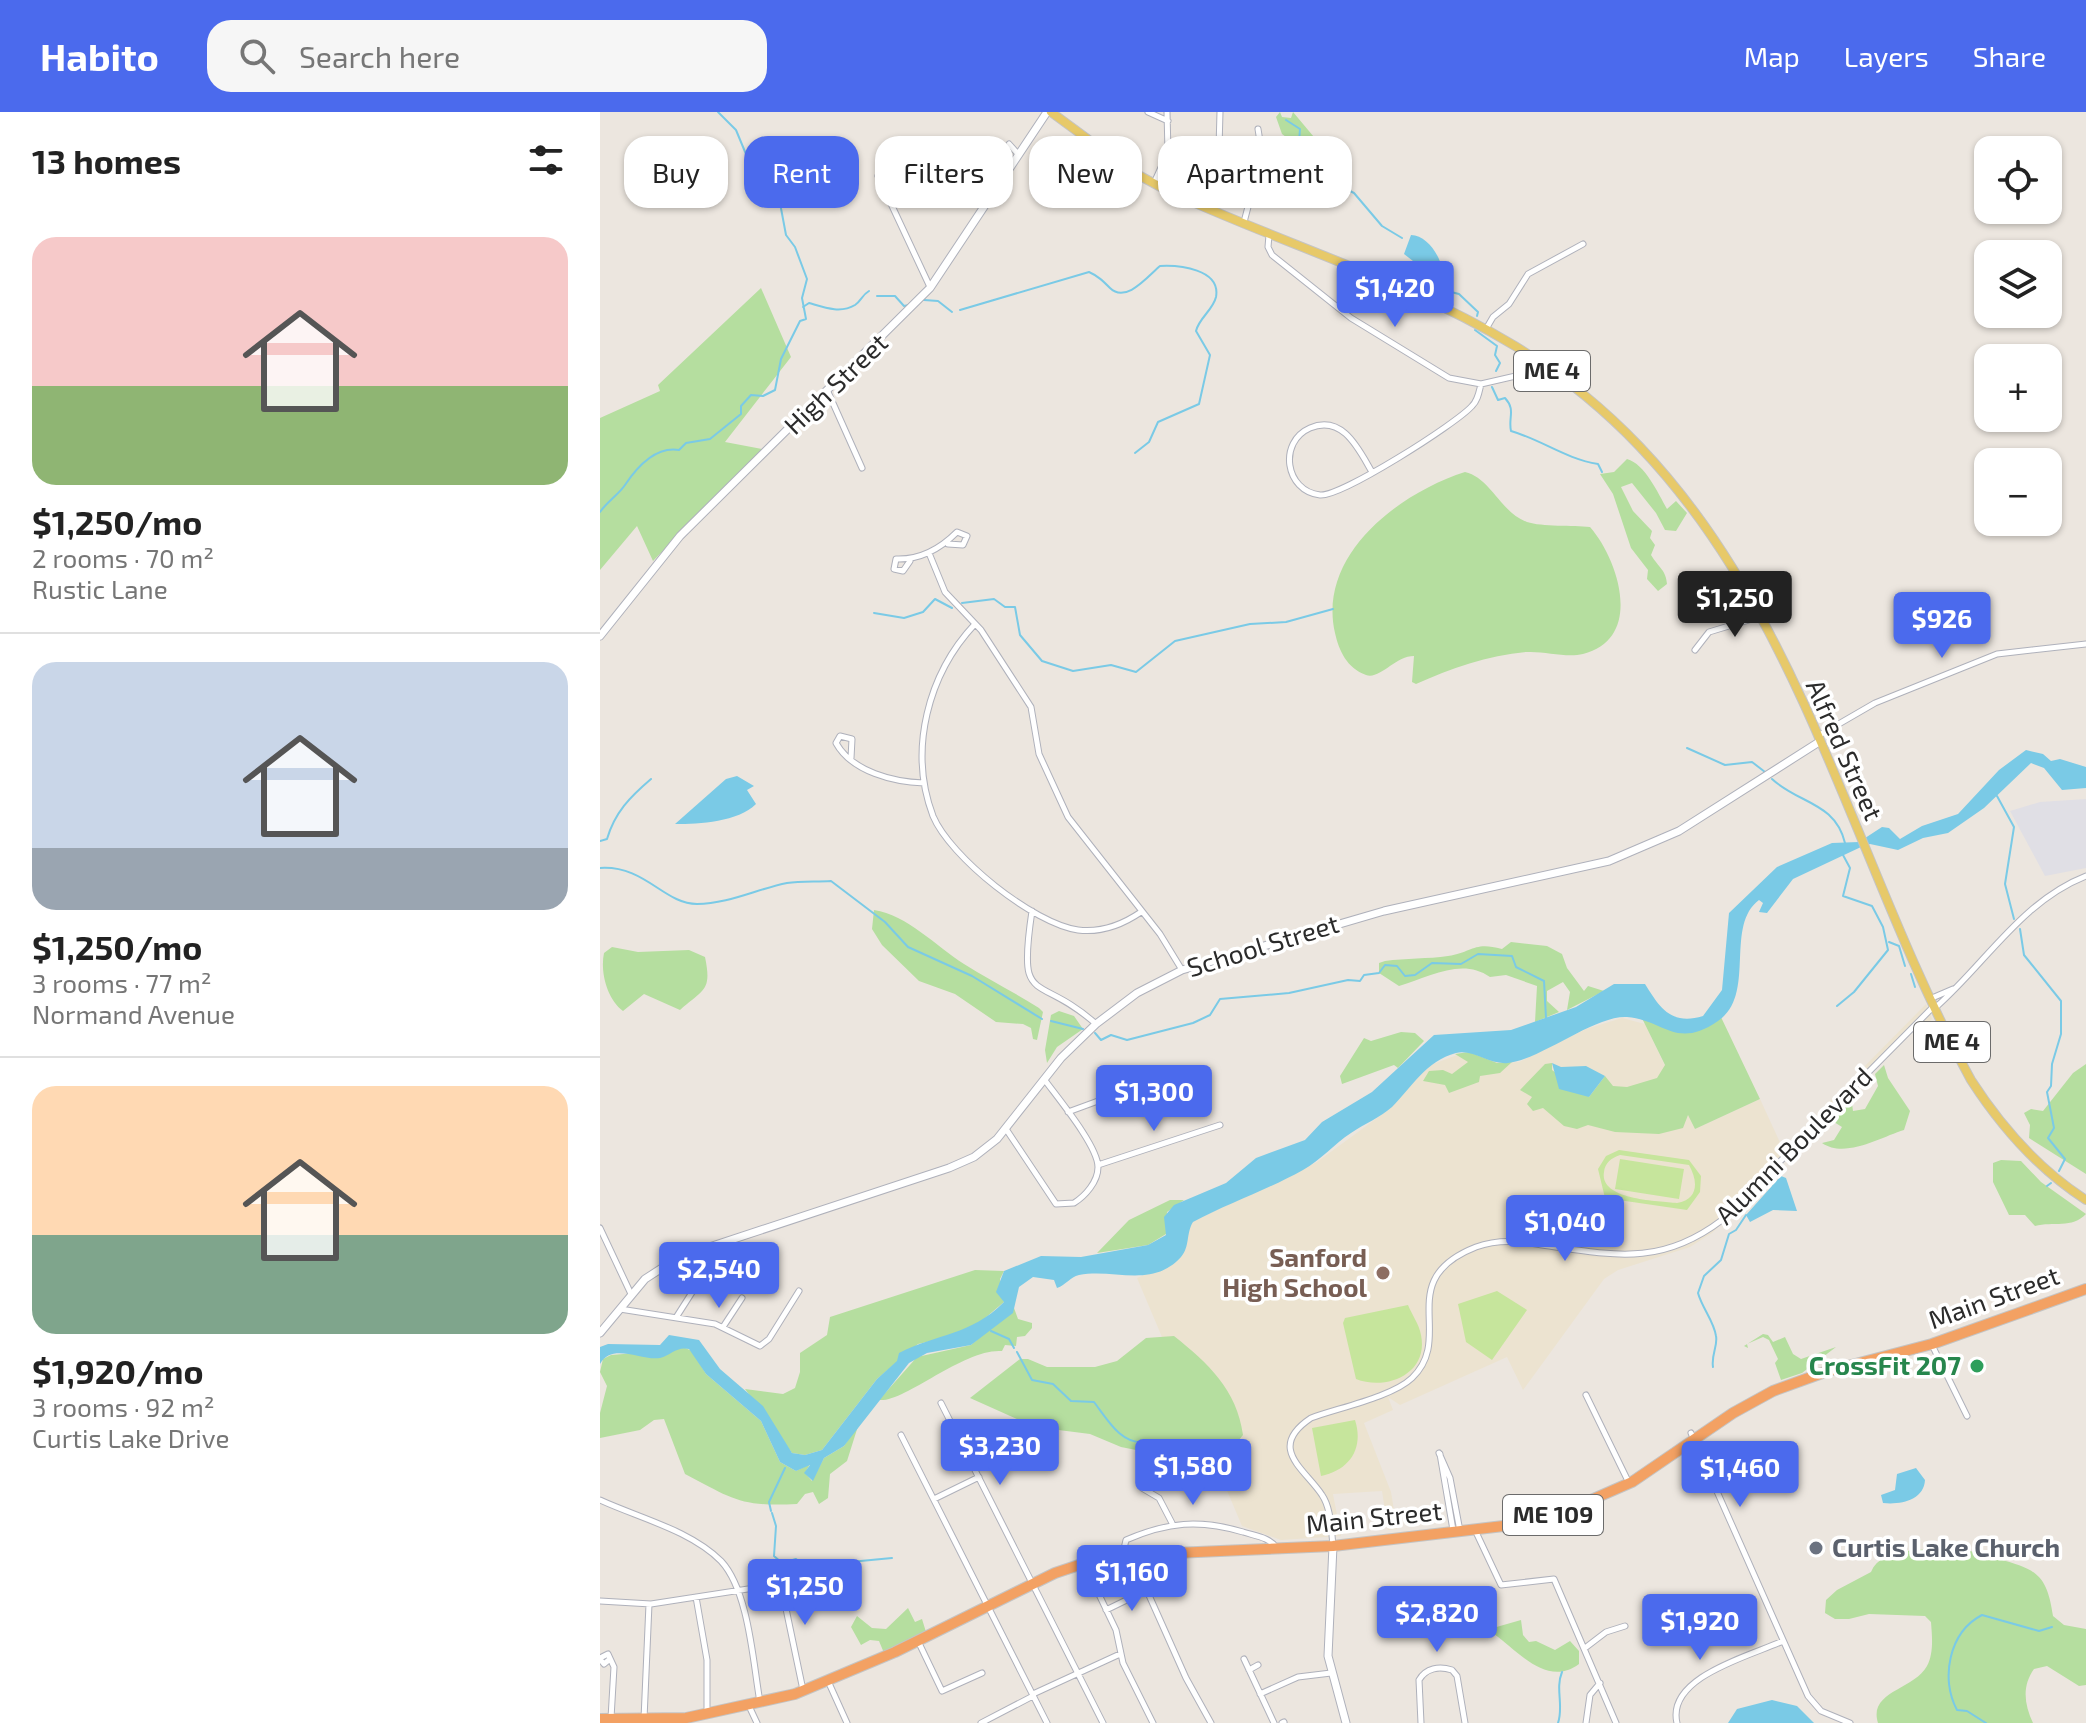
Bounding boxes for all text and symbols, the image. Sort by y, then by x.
search box [207,20,767,92]
text: Habito [40,33,159,79]
icon: search [235,34,279,78]
text: Search here [299,38,460,74]
text: Map [1744,39,1800,73]
text: Layers [1844,39,1929,73]
text: Share [1973,39,2046,73]
chip: Buy [624,136,728,208]
chip: Rent [744,136,859,208]
chip: Filters [875,136,1013,208]
chip: New [1029,136,1142,208]
chip: Apartment [1158,136,1352,208]
map controls [1974,136,2062,536]
button: locate [1974,136,2062,224]
icon: filters [524,138,568,182]
text: 13 homes [32,140,181,181]
button: layers [1974,240,2062,328]
pin: $1,420 [1330,261,1460,329]
text: $1,420 [1355,271,1435,302]
icon: home [228,289,372,433]
street label: High Street [777,326,893,440]
button: + [1974,344,2062,432]
road number: ME 4 [1514,351,1590,391]
button: − [1974,448,2062,536]
text: $1,250/mo [32,501,202,542]
text: 2 rooms · 70 m² [32,542,214,573]
pin: $1,250 [1670,571,1800,639]
text: Rustic Lane [32,573,168,604]
text: $1,250 [1696,581,1774,612]
pin: $926 [1895,592,1989,660]
text: $926 [1912,602,1972,633]
street label: Alfred Street [1801,674,1890,825]
icon: home [228,714,372,858]
street label: School Street [1183,907,1342,982]
text: $1,250/mo [32,926,202,967]
text: 3 rooms · 77 m² [32,967,212,998]
text: Normand Avenue [32,998,235,1029]
road number: ME 4 [1914,1022,1990,1062]
street label: Alumni Boulevard [1708,1060,1878,1230]
pin: $1,300 [1089,1065,1219,1133]
text: $1,300 [1114,1075,1194,1106]
icon: home [228,1138,372,1282]
pin: $1,040 [1500,1195,1630,1263]
text: $1,040 [1524,1205,1606,1236]
place label: Sanford High School [1222,1241,1367,1302]
pin: $2,540 [654,1242,784,1310]
text: $2,540 [677,1252,761,1283]
street label: Main Street [1924,1259,2063,1335]
marker: Sanford High School [1374,1264,1392,1282]
place label: CrossFit 207 [1809,1349,1961,1380]
text: $1,920/mo [32,1350,204,1391]
marker: CrossFit 207 [1968,1357,1986,1375]
text: 3 rooms · 92 m² [32,1391,214,1422]
pin: $3,230 [935,1419,1065,1487]
text: Curtis Lake Drive [32,1422,229,1453]
text: $3,230 [959,1429,1041,1460]
pin: $1,580 [1128,1439,1258,1507]
pin: $1,460 [1675,1441,1805,1509]
text: $1,580 [1153,1449,1233,1480]
text: $1,460 [1700,1451,1780,1482]
street label: Main Street [1304,1494,1444,1539]
road number: ME 109 [1503,1495,1603,1535]
place label: Curtis Lake Church [1832,1531,2060,1562]
marker: Curtis Lake Church [1807,1539,1825,1557]
pin: $1,160 [1067,1545,1197,1613]
text: $1,160 [1095,1555,1169,1586]
pin: $1,250 [740,1559,870,1627]
text: $1,250 [766,1569,844,1600]
pin: $2,820 [1372,1586,1502,1654]
pin: $1,920 [1635,1594,1765,1662]
text: $2,820 [1395,1596,1479,1627]
text: $1,920 [1660,1604,1740,1635]

